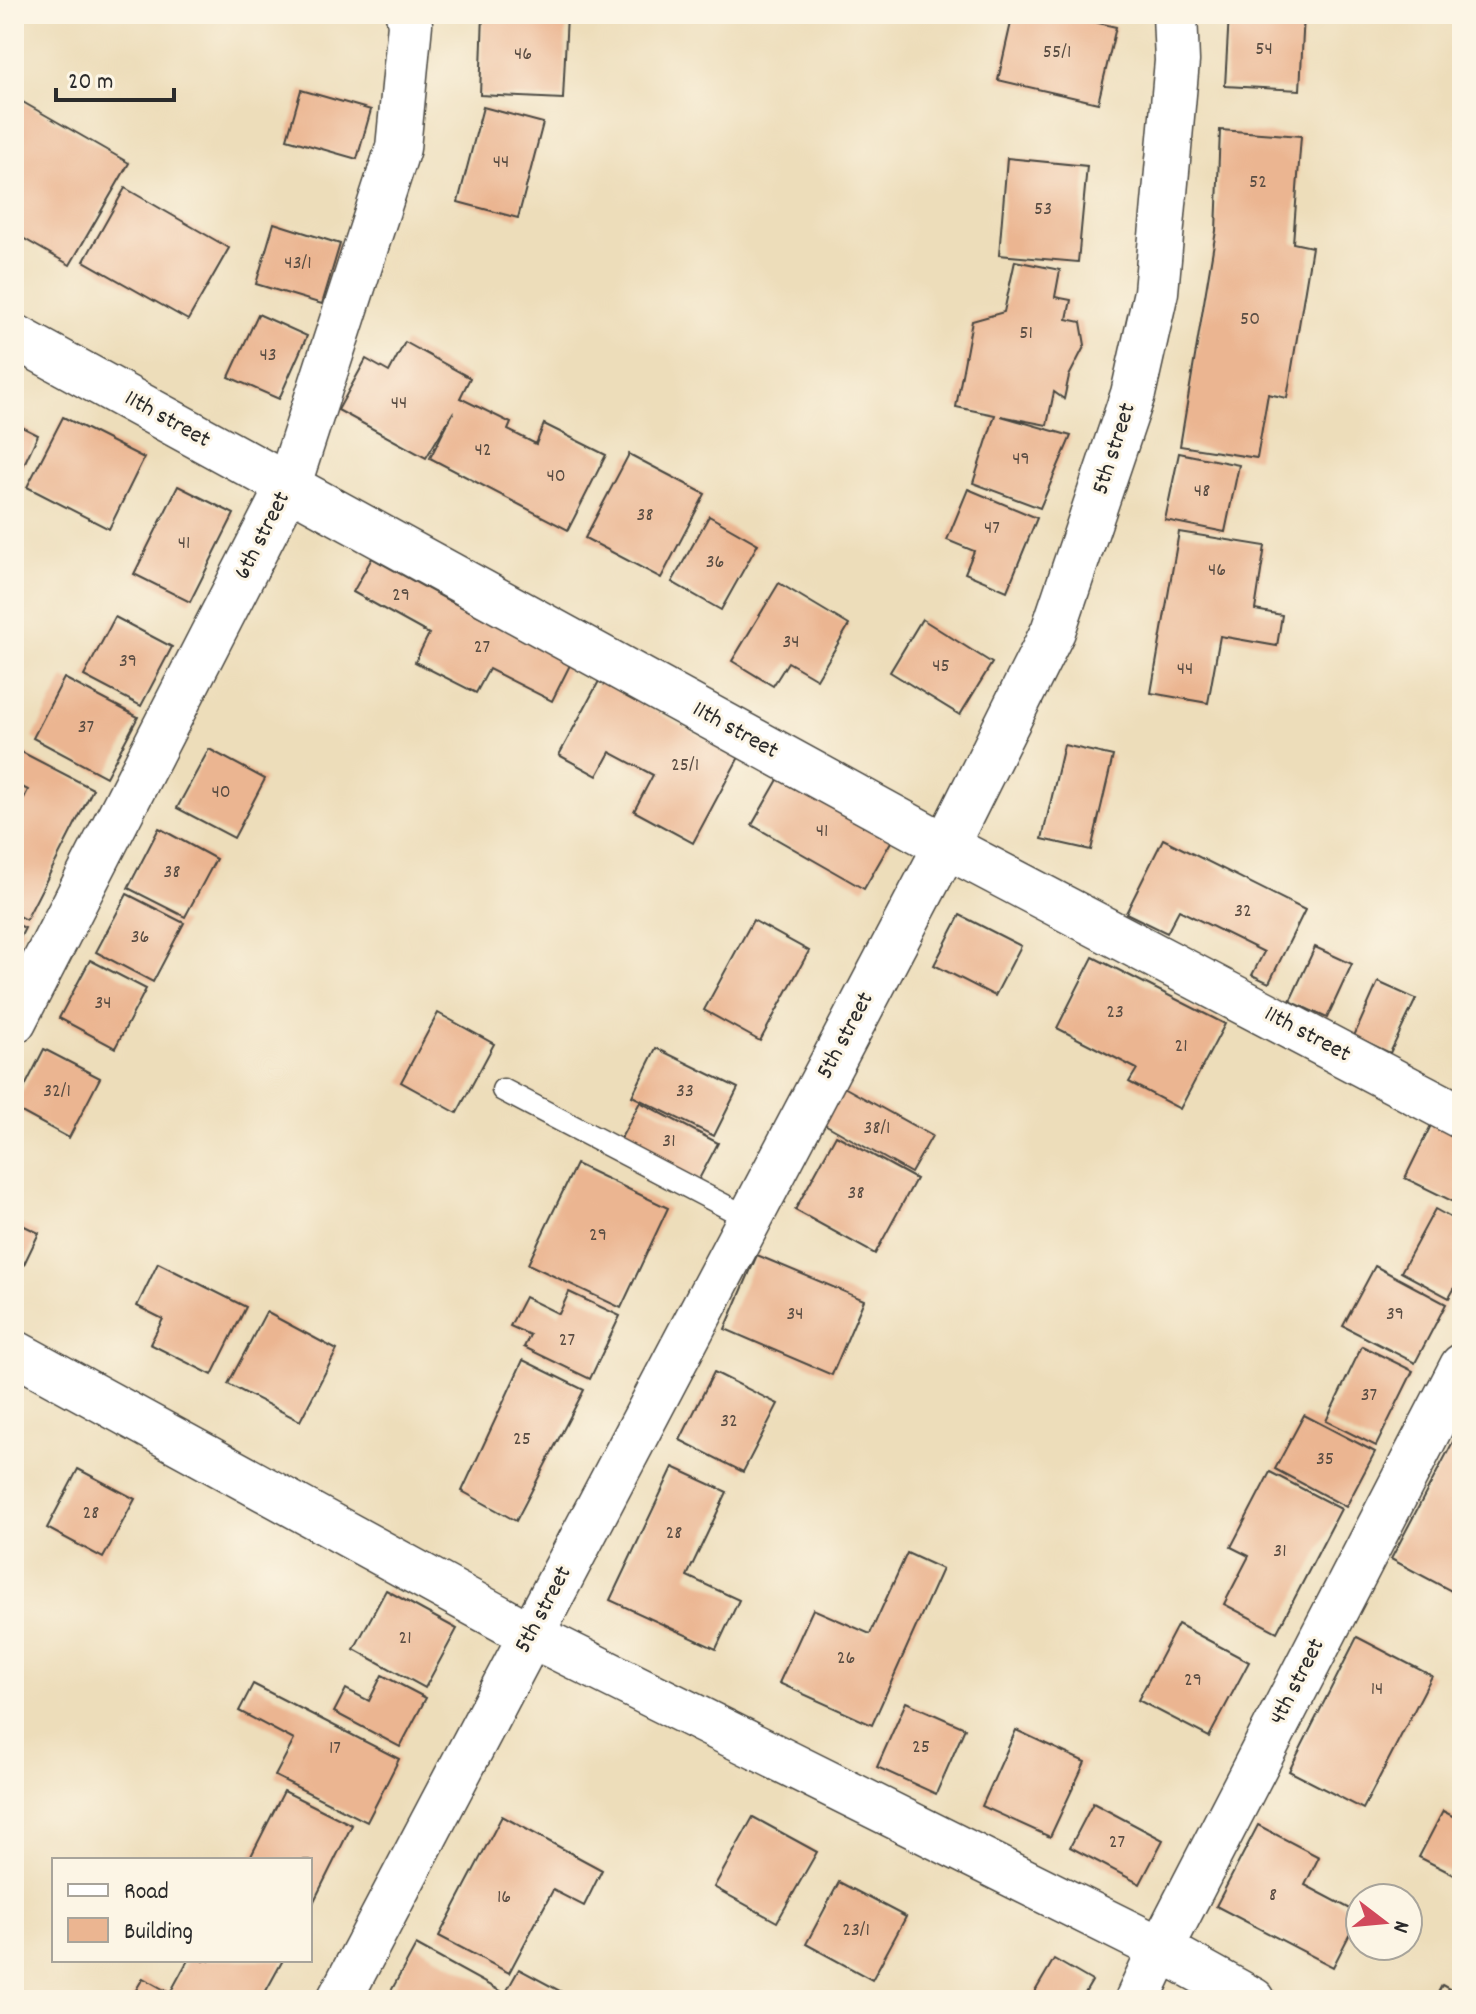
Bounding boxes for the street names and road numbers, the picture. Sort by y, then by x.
street label: 11th street [118,382,216,458]
street label: 5th street [1084,399,1146,499]
street label: 6th street [226,486,300,586]
street label: 11th street [686,693,784,769]
street label: 5th street [809,986,883,1086]
street label: 11th street [1258,998,1356,1072]
street label: 5th street [507,1560,581,1660]
street label: 4th street [1262,1633,1334,1731]

